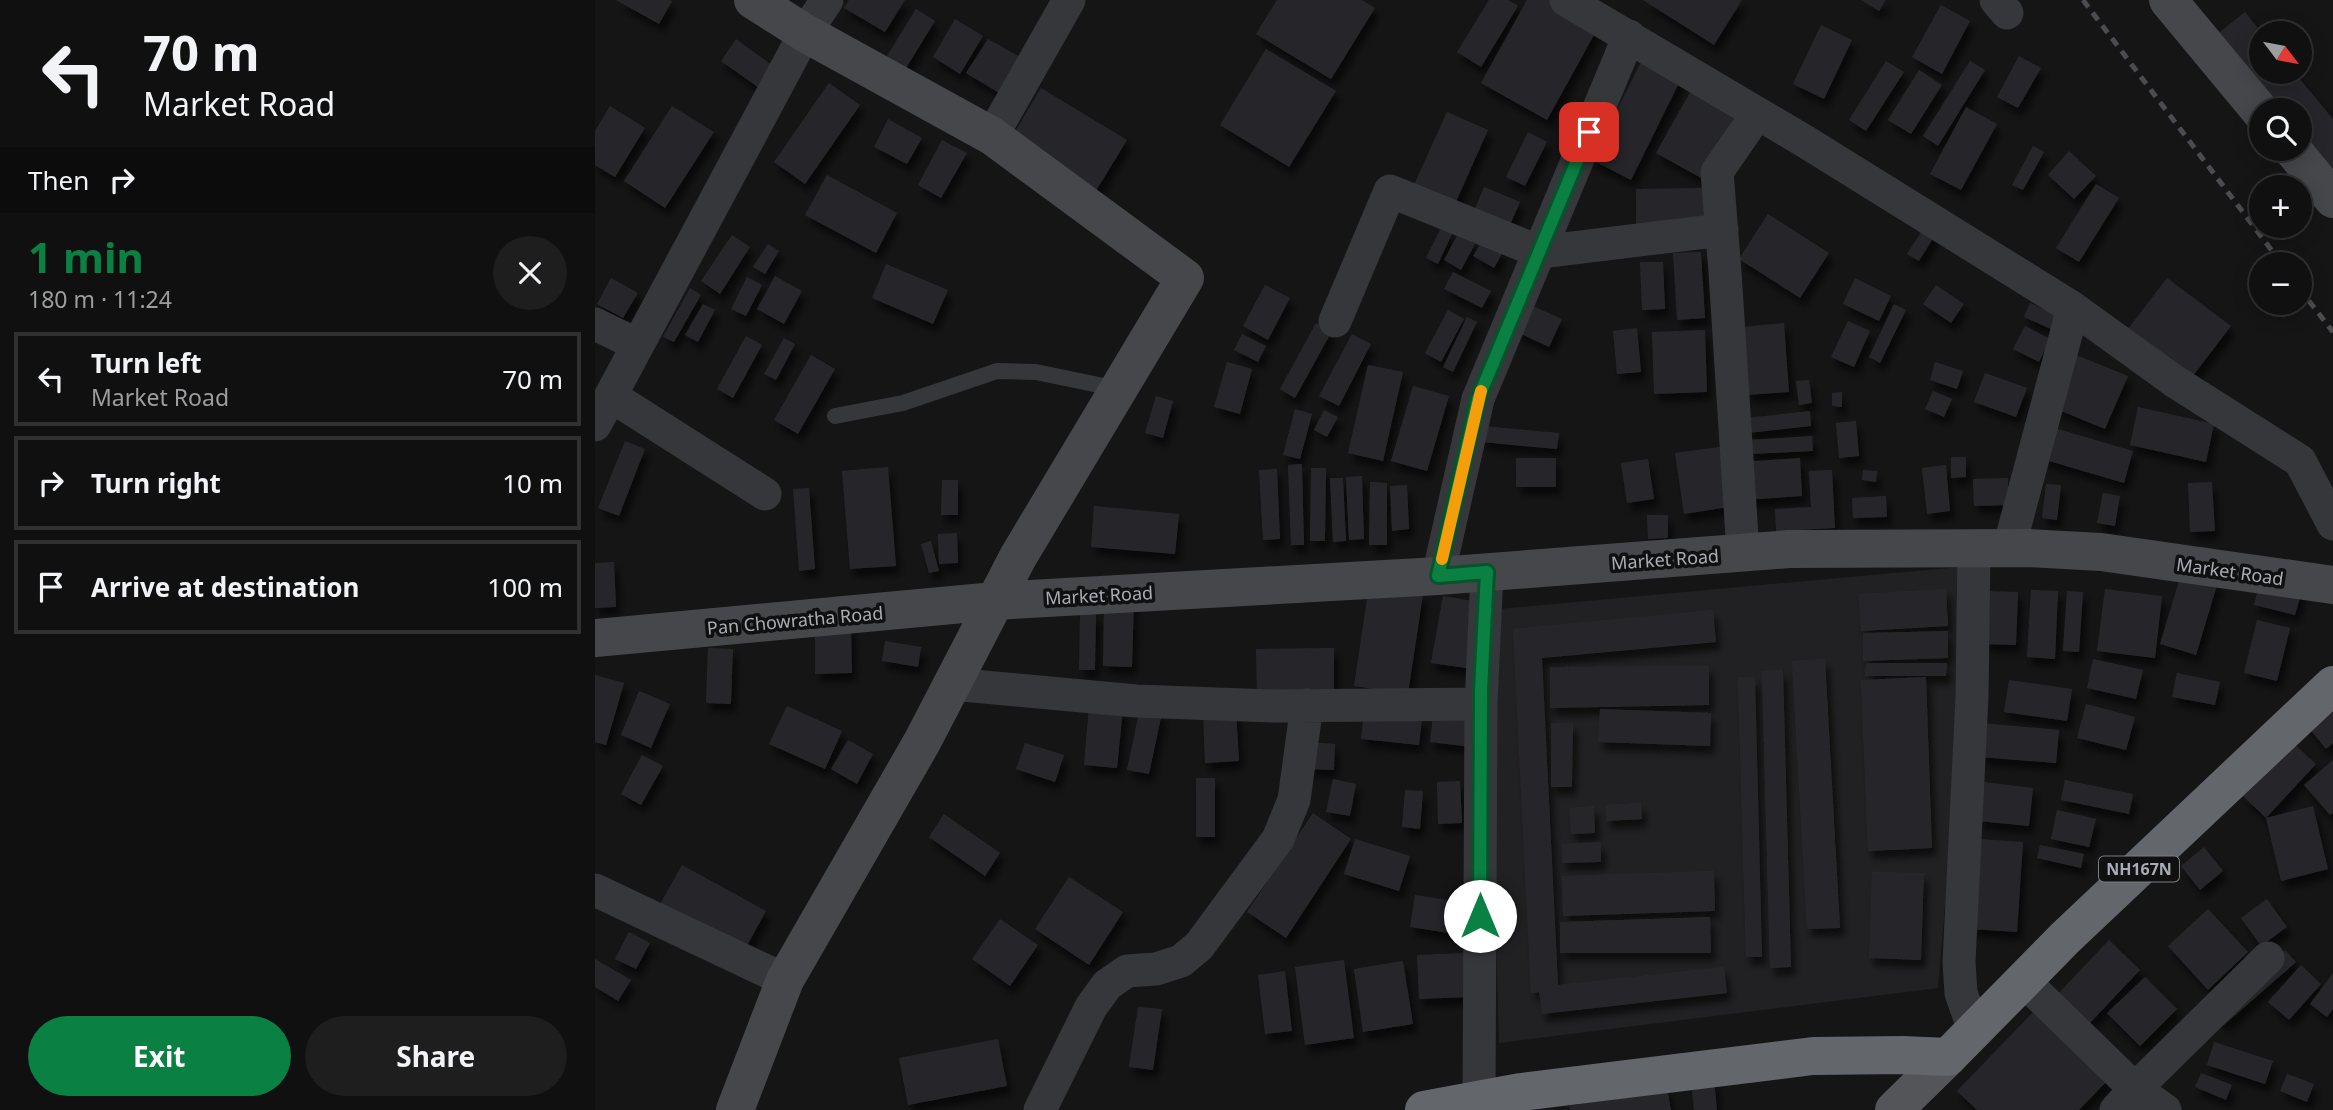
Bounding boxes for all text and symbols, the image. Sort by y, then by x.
text: 70 m [143,19,260,85]
north arrow [2249,21,2312,84]
map controls [2249,21,2312,315]
icon: left [28,28,119,119]
text: Market Road [143,82,335,125]
button: search [2249,98,2312,161]
pin [1559,102,1619,162]
icon: arrive [1570,113,1608,151]
icon: right [103,161,141,199]
text: Then [28,162,89,198]
button: + [2249,175,2312,238]
text: 1 min [28,228,144,285]
button: close [493,236,567,310]
button: − [2249,252,2312,315]
text: 180 m · 11:24 [28,283,172,315]
text: Turn left [91,345,202,381]
icon: left [32,360,70,398]
text: 70 m [502,361,563,397]
text: Market Road [91,381,229,413]
icon: right [32,464,70,502]
text: Turn right [91,465,221,501]
text: 10 m [502,465,563,501]
street label: Market Road [1610,543,1720,575]
street label: Market Road [2175,552,2285,590]
icon: arrive [32,568,70,606]
text: Arrive at destination [91,569,360,605]
text: 100 m [487,569,563,605]
street label: Market Road [1044,580,1154,610]
street label: Pan Chowratha Road [706,600,884,640]
road number: NH167N [2099,856,2179,882]
position arrow [1443,879,1517,953]
button: Exit [28,1016,291,1096]
button: Share [305,1016,567,1096]

